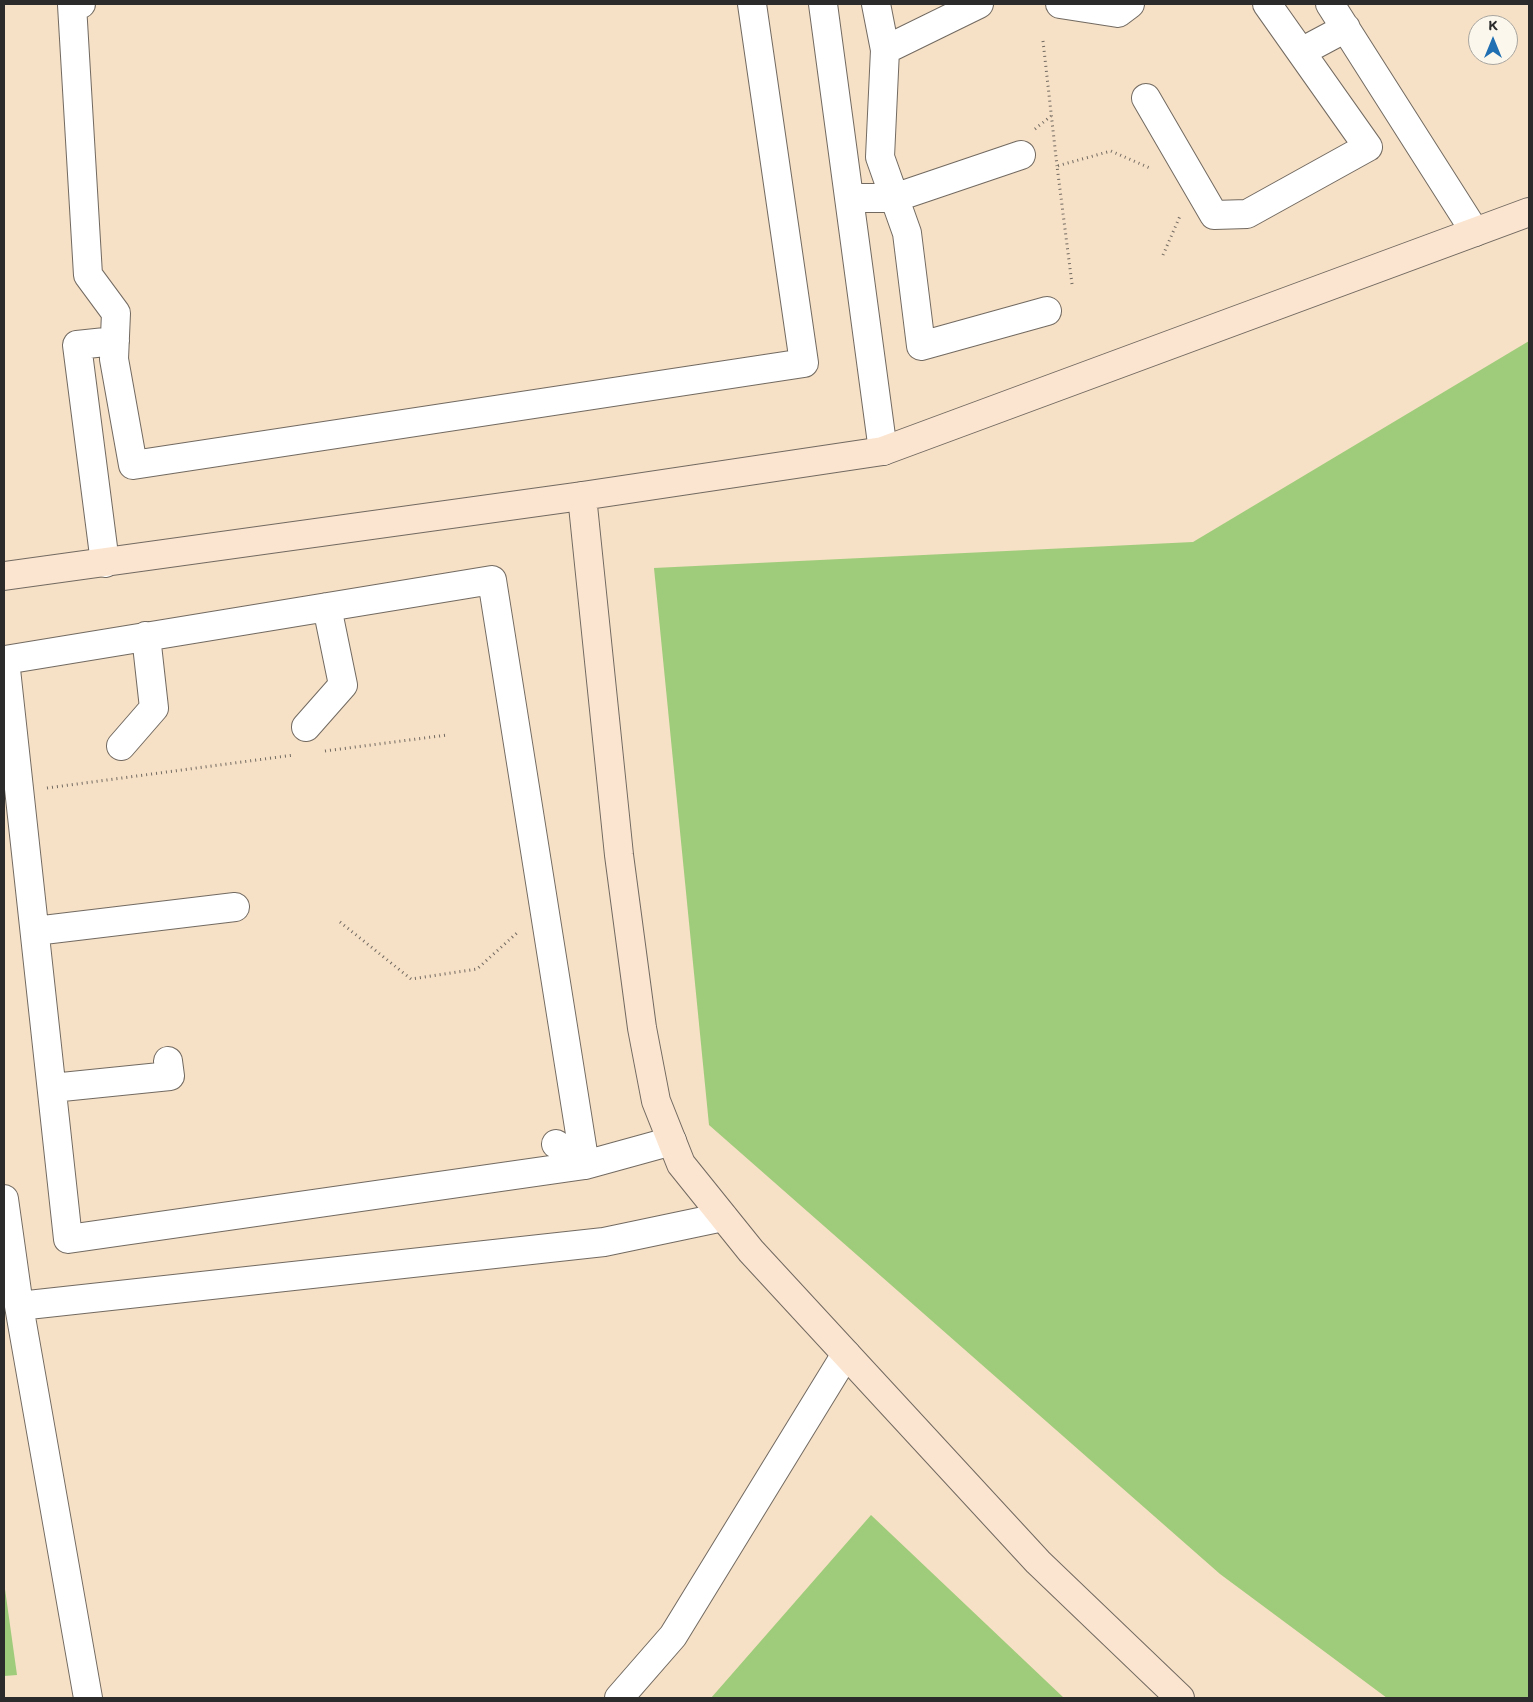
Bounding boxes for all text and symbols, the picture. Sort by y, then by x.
north arrow [1468,15,1518,65]
text: K [1489,17,1497,34]

